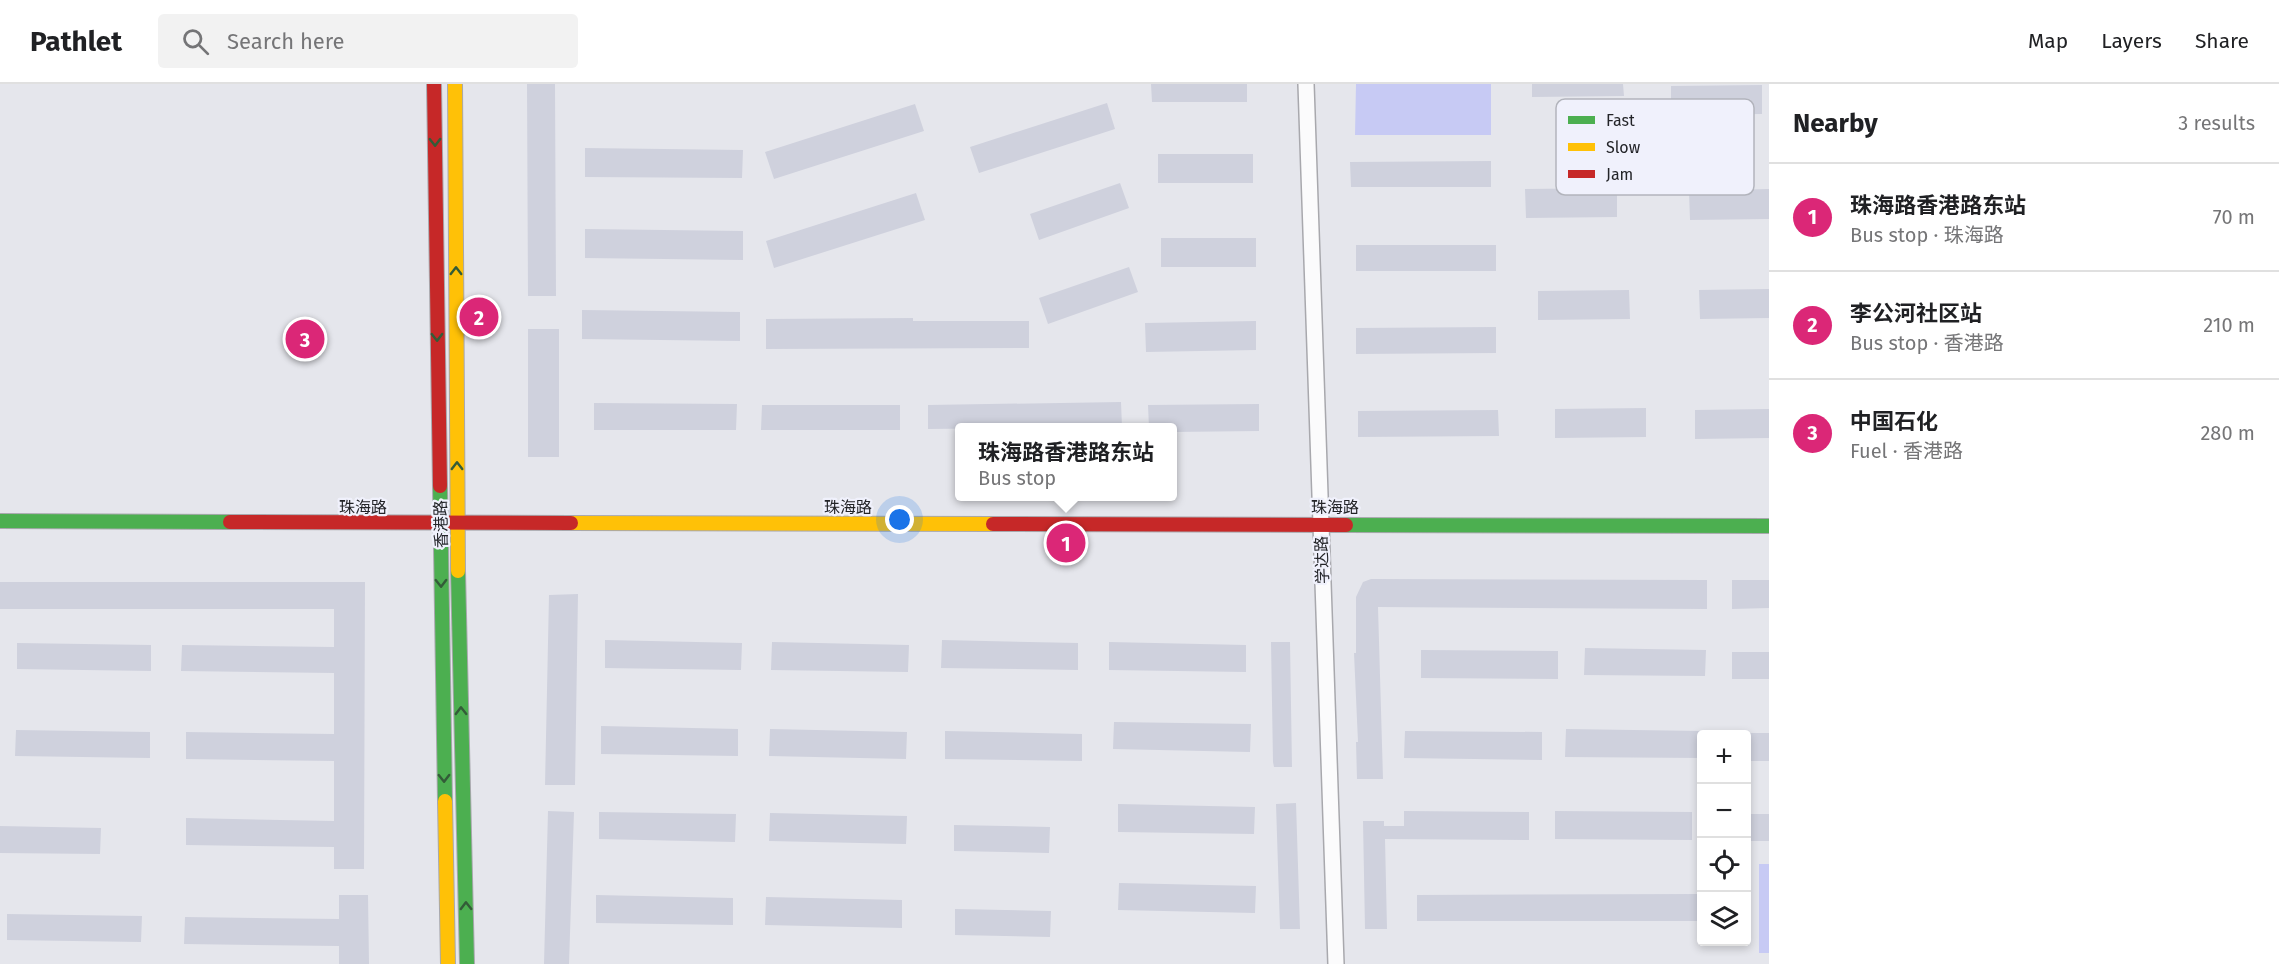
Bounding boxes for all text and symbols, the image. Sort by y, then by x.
search box [158,14,578,68]
text: Pathlet [30,25,122,58]
icon: search [179,25,212,58]
text: Search here [227,28,345,55]
text: Map [2028,28,2068,54]
text: Layers [2101,28,2162,54]
text: Share [2195,28,2249,54]
legend [1556,99,1754,195]
text: Nearby [1793,108,1878,139]
text: Fast [1606,111,1635,130]
text: 3 results [2178,111,2255,135]
one-way arrow [429,138,441,147]
text: Slow [1606,138,1641,157]
text: Jam [1606,165,1633,184]
text: 珠海路香港路东站 [1850,192,2026,219]
text: 1 [1808,205,1817,229]
text: 70 m [2213,205,2255,229]
text: Bus stop · 珠海路 [1850,223,2004,247]
one-way arrow [450,266,462,275]
pin: 2 [460,294,498,340]
text: 李公河社区站 [1850,300,1982,327]
text: 2 [1807,313,1818,337]
text: 210 m [2203,313,2255,337]
pin: 3 [286,316,324,362]
text: Bus stop · 香港路 [1850,331,2004,355]
one-way arrow [431,333,443,342]
text: 中国石化 [1850,408,1938,435]
text: 3 [1807,421,1818,445]
text: 280 m [2200,421,2255,445]
popup [955,423,1177,501]
text: 珠海路香港路东站 [978,439,1154,466]
text: Fuel · 香港路 [1850,439,1963,463]
one-way arrow [451,461,463,470]
text: Bus stop [978,466,1056,490]
street label: 珠海路 [339,498,387,517]
street label: 珠海路 [824,498,872,517]
street label: 珠海路 [1311,498,1359,517]
street label: 香港路 [431,500,451,548]
your location [885,505,914,534]
pin: 1 [1046,520,1086,566]
street label: 学达路 [1312,536,1332,584]
one-way arrow [434,578,447,587]
one-way arrow [455,706,467,715]
map controls [1697,730,1751,946]
button: + [1697,730,1751,784]
one-way arrow [438,773,450,782]
button: − [1697,784,1751,838]
button: locate [1697,838,1751,892]
button: layers [1697,892,1751,946]
one-way arrow [459,901,472,910]

